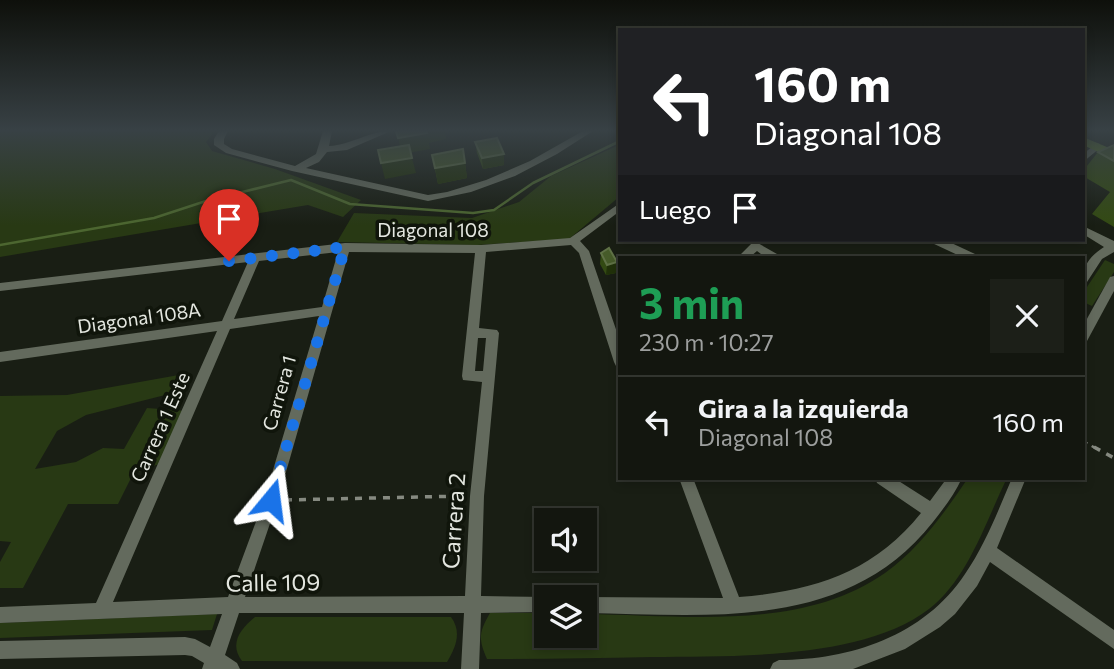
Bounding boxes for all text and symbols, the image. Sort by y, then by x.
text: 160 m [754,52,891,112]
icon: left [639,56,730,147]
text: Diagonal 108 [754,112,942,152]
pin [199,189,259,261]
icon: arrive [726,189,764,227]
text: Luego [639,193,712,224]
icon: arrive [210,200,248,238]
street label: Diagonal 108 [377,218,489,241]
text: 3 min [639,276,744,328]
button: close [990,279,1064,353]
street label: Diagonal 108A [76,297,202,338]
text: 230 m · 10:27 [639,328,774,356]
street label: Carrera 1 [257,353,300,433]
street label: Carrera 1 Este [125,368,194,485]
text: Gira a la izquierda [698,392,909,423]
icon: left [639,403,677,441]
text: 160 m [992,406,1064,437]
text: Diagonal 108 [698,423,833,451]
position arrow [234,463,308,537]
street label: Carrera 2 [436,472,470,570]
map controls [534,508,597,648]
button: sound [534,508,597,571]
street label: Calle 109 [225,567,321,597]
button: layers [534,585,597,648]

